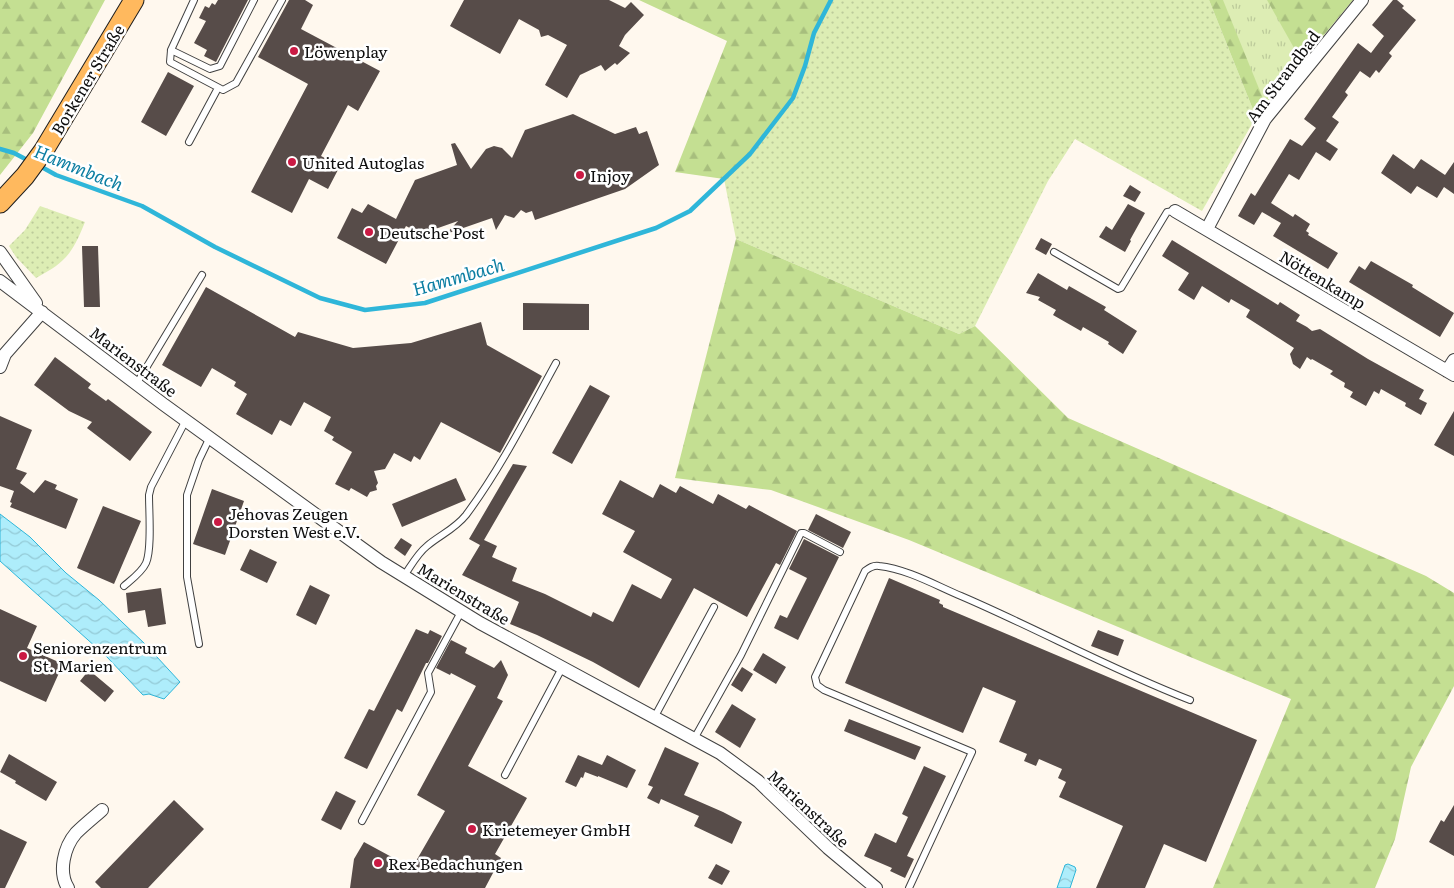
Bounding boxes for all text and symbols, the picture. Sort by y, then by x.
street label: Borkener Straße [45,19,129,139]
street label: Am Strandbad [1239,25,1325,127]
place label: Löwenplay [304,39,388,63]
marker: Löwenplay [288,45,300,57]
water label: Hammbach [30,137,128,197]
place label: United Autoglas [302,150,424,174]
marker: United Autoglas [286,156,298,168]
place label: Injoy [590,163,631,187]
marker: Injoy [574,169,586,181]
place label: Deutsche Post [379,220,485,244]
marker: Deutsche Post [363,226,375,238]
street label: Nöttenkamp [1275,244,1371,314]
water label: Hammbach [409,250,507,302]
street label: Marienstraße [85,320,183,402]
place label: Jehovas Zeugen Dorsten West e.V. [228,501,361,543]
marker: Jehovas Zeugen Dorsten West e.V. [212,516,224,528]
street label: Marienstraße [413,556,515,630]
place label: Seniorenzentrum St. Marien [33,635,168,677]
marker: Seniorenzentrum St. Marien [17,650,29,662]
street label: Marienstraße [763,764,855,852]
place label: Krietemeyer GmbH [482,817,631,841]
marker: Krietemeyer GmbH [466,823,478,835]
place label: Rex Bedachungen [388,851,523,875]
marker: Rex Bedachungen [372,857,384,869]

